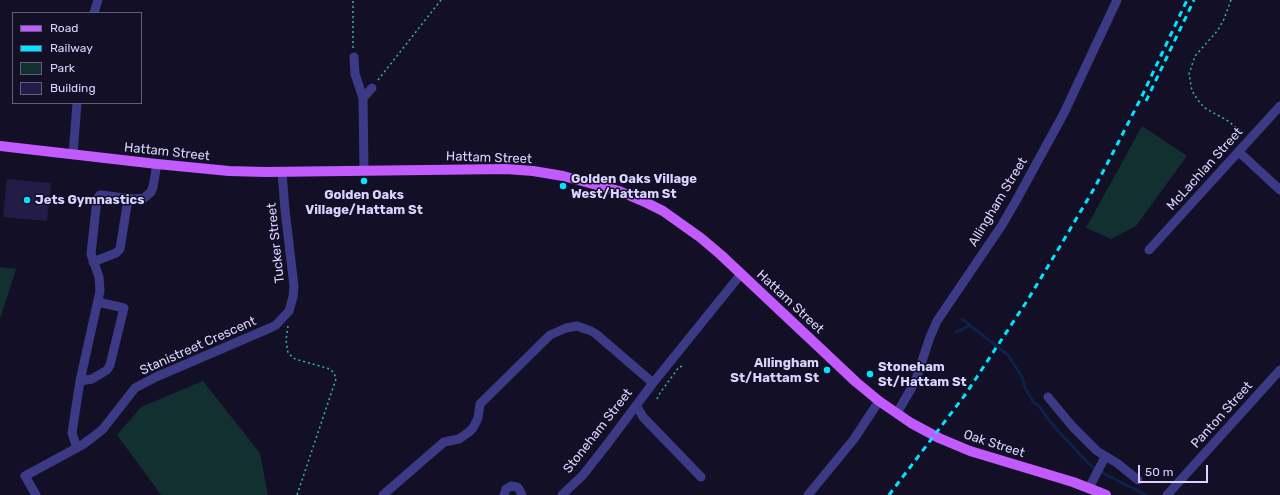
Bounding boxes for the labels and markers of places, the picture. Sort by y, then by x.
place label: Golden Oaks Village West/Hattam St [571,171,697,202]
marker: Golden Oaks Village/Hattam St [359,176,369,186]
marker: Golden Oaks Village West/Hattam St [558,181,568,191]
place label: Golden Oaks Village/Hattam St [305,187,423,218]
place label: Jets Gymnastics [35,192,144,208]
marker: Jets Gymnastics [22,195,32,205]
place label: Allingham St/Hattam St [730,355,819,386]
place label: Stoneham St/Hattam St [878,359,967,390]
marker: Allingham St/Hattam St [822,365,832,375]
marker: Stoneham St/Hattam St [865,369,875,379]

